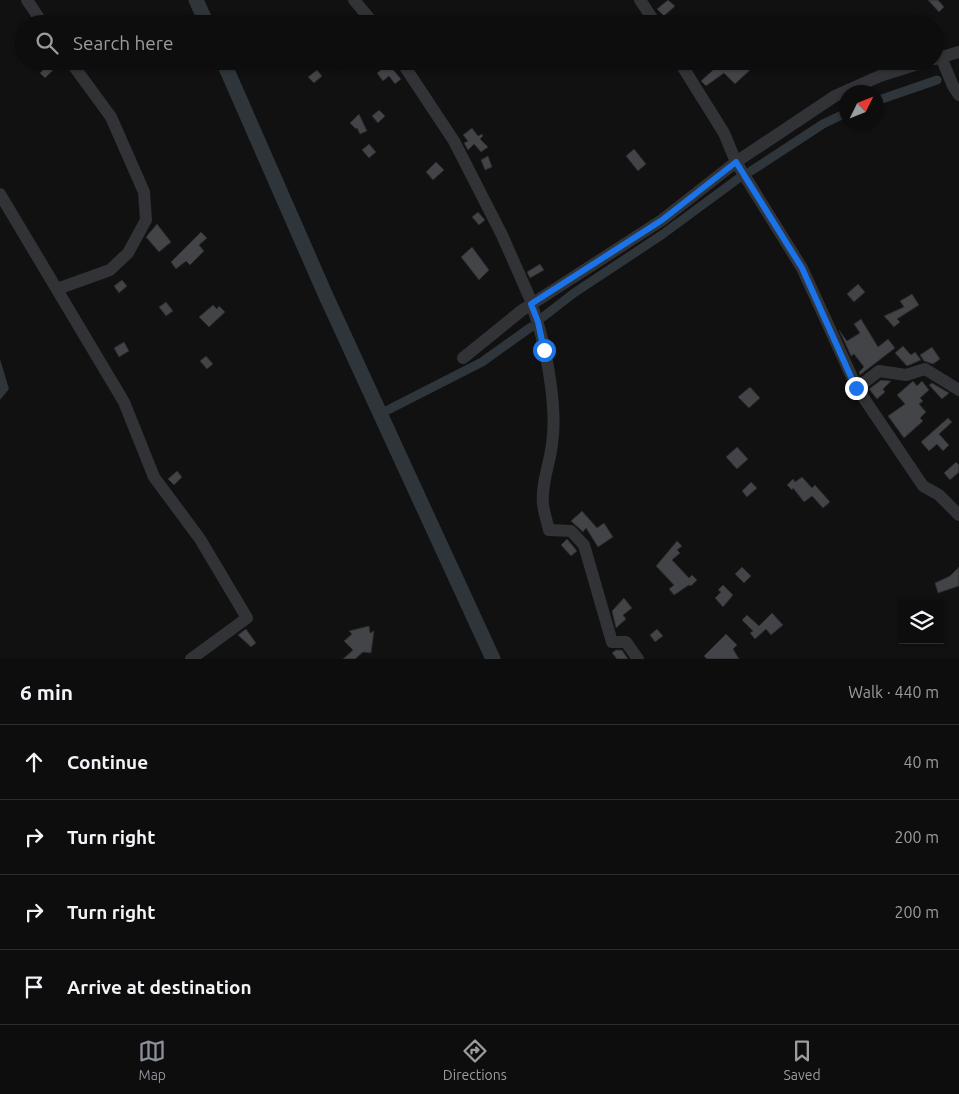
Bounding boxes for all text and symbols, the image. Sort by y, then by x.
search box [15,15,944,70]
icon: search [33,29,61,57]
text: Search here [73,32,173,54]
north arrow [839,85,884,130]
route start [533,339,556,362]
route end [845,377,868,400]
map controls [899,599,944,644]
button: layers [899,599,944,644]
text: 6 min [20,680,73,704]
text: Walk · 440 m [848,683,939,701]
icon: ahead [20,748,48,776]
text: Continue [67,751,148,773]
text: 40 m [903,753,939,771]
icon: right [20,823,48,851]
text: Turn right [67,826,155,848]
text: 200 m [894,828,939,846]
icon: right [20,898,48,926]
text: Turn right [67,901,155,923]
text: 200 m [894,903,939,921]
icon: arrive [20,973,48,1001]
text: Arrive at destination [67,976,252,998]
tab: Map [138,1037,166,1083]
tab: Directions [443,1037,507,1083]
tab: Saved [783,1037,821,1083]

